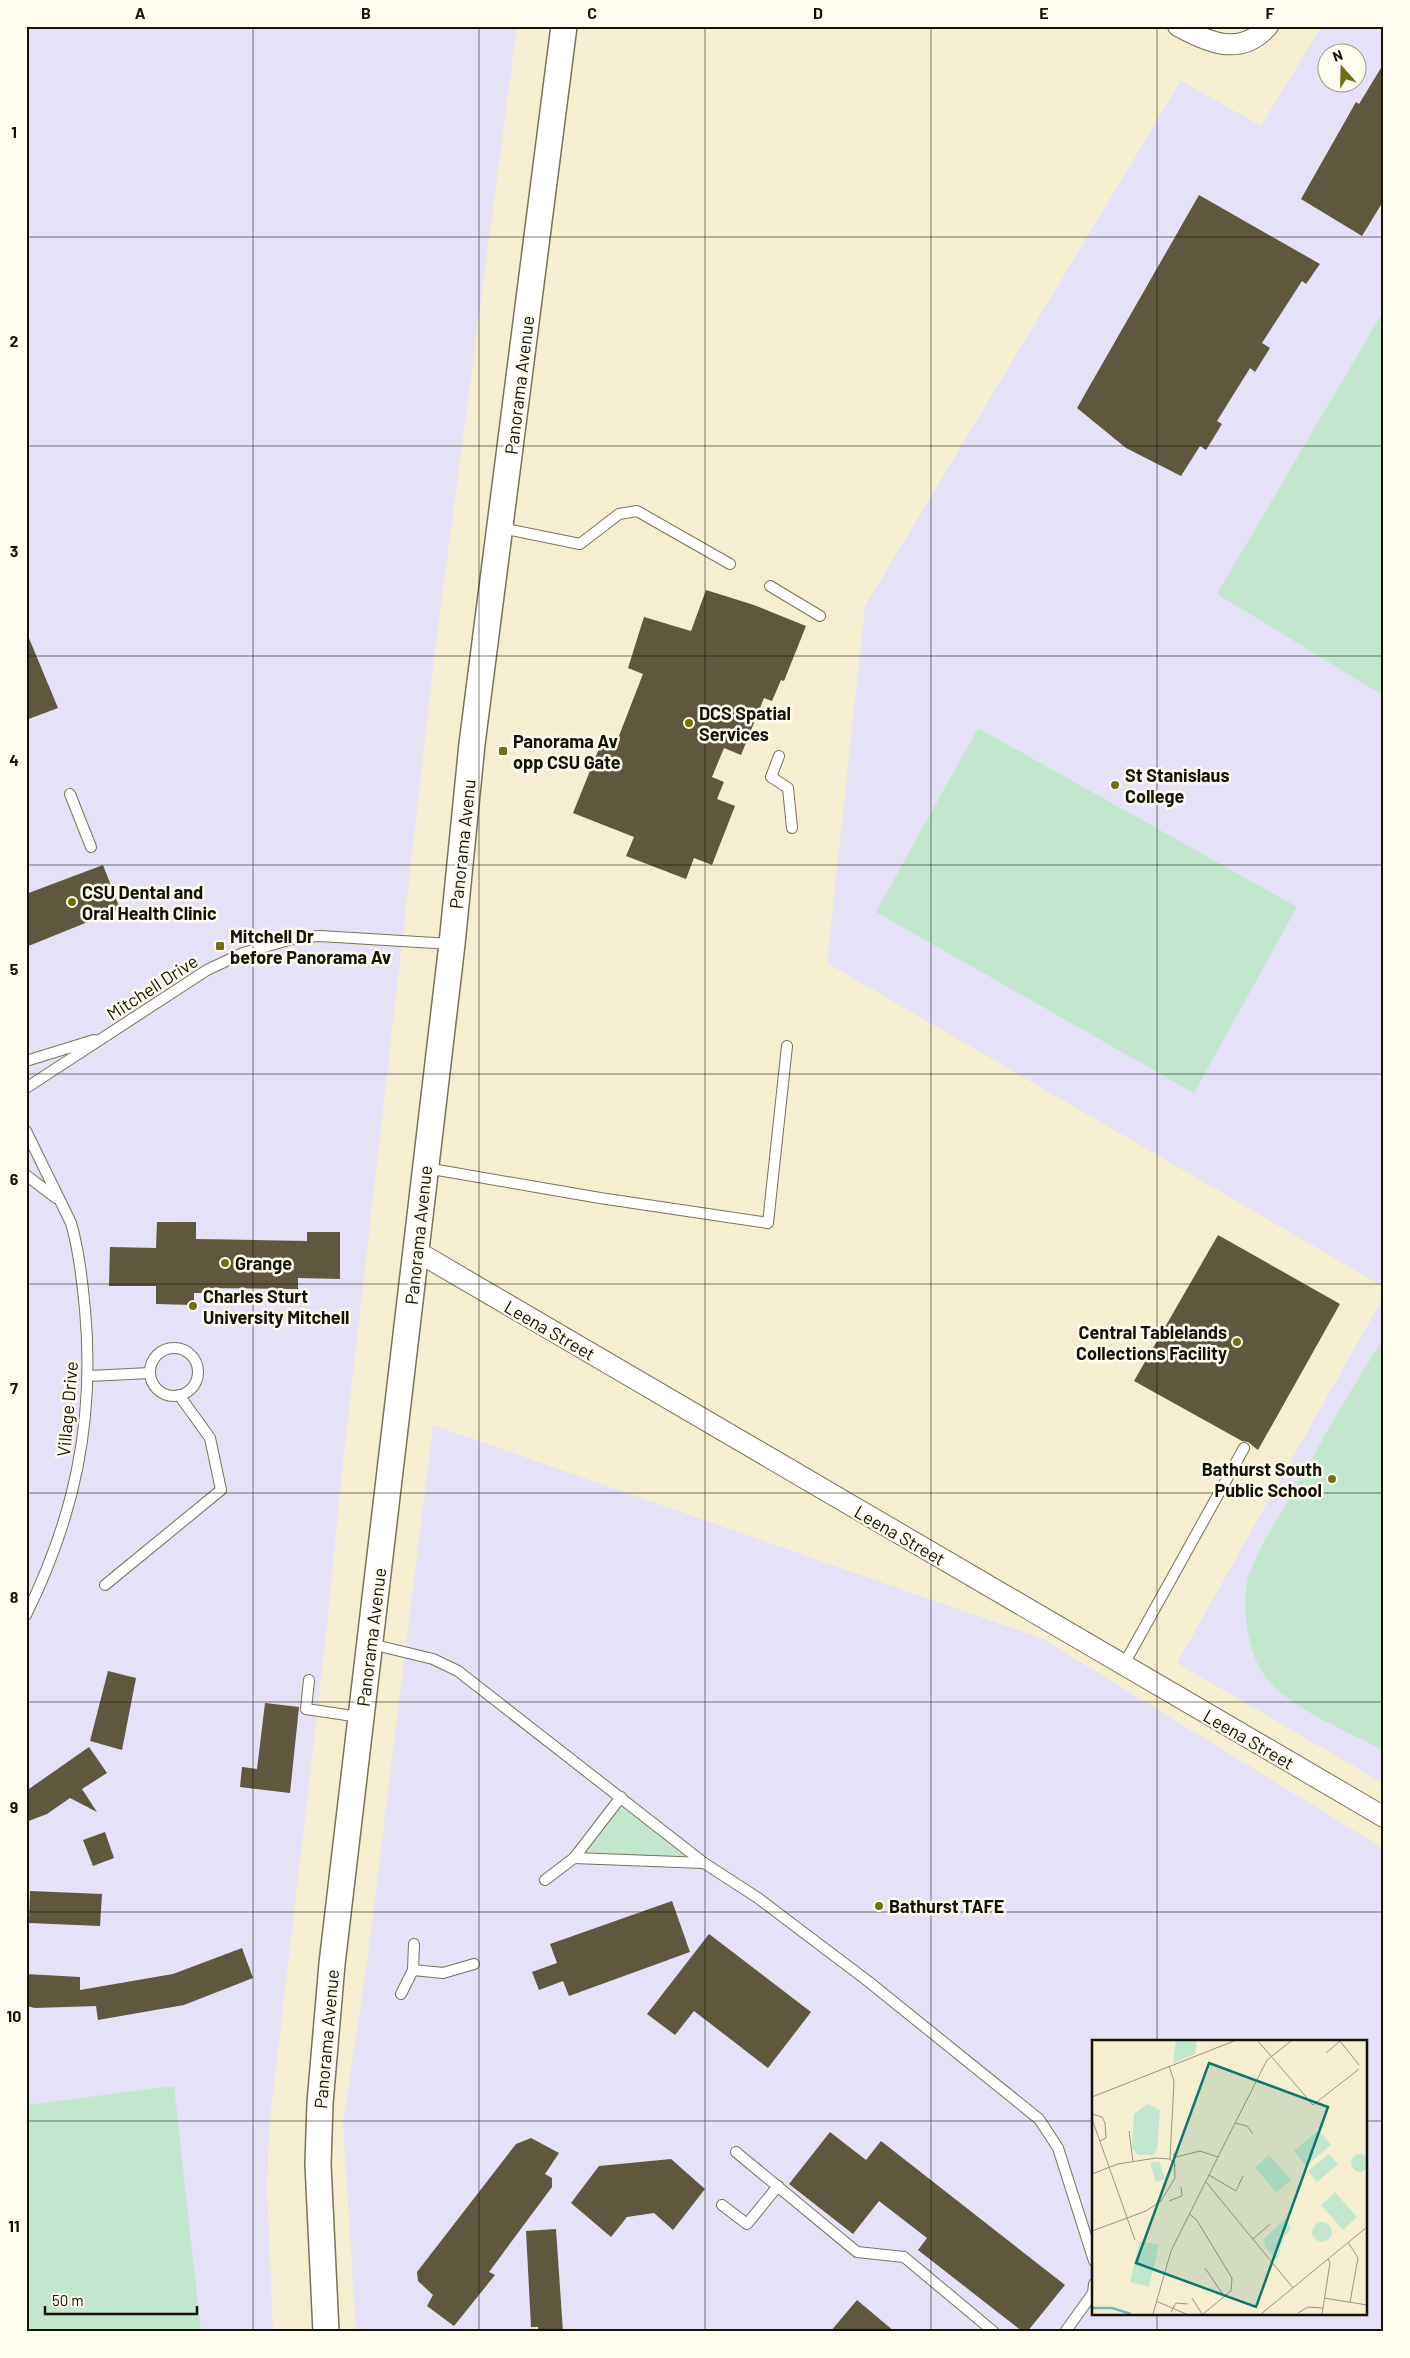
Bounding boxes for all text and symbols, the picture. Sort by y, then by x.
text: A [135,3,146,22]
text: B [361,3,371,22]
text: C [587,3,597,22]
text: D [813,3,823,22]
text: E [1039,3,1049,22]
text: F [1266,3,1275,22]
north arrow [1318,42,1368,92]
text: N [1330,46,1345,65]
text: 1 [11,122,17,141]
street label: Panorama Avenue [500,314,538,456]
text: 2 [10,331,19,350]
text: 3 [10,541,18,560]
place label: DCS Spatial Services [699,702,791,745]
marker: DCS Spatial Services [683,717,695,729]
place label: Panorama Av opp CSU Gate [513,730,621,773]
marker: Panorama Av opp CSU Gate [497,745,509,757]
text: 4 [9,750,19,769]
place label: St Stanislaus College [1125,764,1229,807]
street label: Panorama Avenu [444,778,480,910]
marker: St Stanislaus College [1109,779,1121,791]
place label: CSU Dental and Oral Health Clinic [82,881,217,924]
marker: CSU Dental and Oral Health Clinic [66,896,78,908]
place label: Mitchell Dr before Panorama Av [230,925,391,968]
marker: Mitchell Dr before Panorama Av [214,940,226,952]
street label: Mitchell Drive [102,949,202,1025]
text: 5 [10,959,19,978]
street label: Panorama Avenue [400,1164,436,1306]
text: 6 [10,1169,19,1188]
place label: Grange [235,1252,292,1274]
marker: Grange [219,1257,231,1269]
place label: Charles Sturt University Mitchell [203,1285,349,1328]
street label: Leena Street [501,1295,599,1365]
marker: Charles Sturt University Mitchell [187,1300,199,1312]
place label: Central Tablelands Collections Facility [1076,1321,1227,1364]
marker: Central Tablelands Collections Facility [1231,1336,1243,1348]
street label: Village Drive [52,1360,82,1458]
text: 7 [10,1378,18,1397]
place label: Bathurst South Public School [1202,1458,1322,1501]
marker: Bathurst South Public School [1326,1473,1338,1485]
street label: Leena Street [851,1500,949,1570]
street label: Panorama Avenue [352,1566,390,1708]
text: 8 [10,1587,19,1606]
street label: Leena Street [1200,1704,1298,1774]
text: 9 [10,1797,18,1816]
place label: Bathurst TAFE [889,1895,1004,1917]
marker: Bathurst TAFE [873,1900,885,1912]
street label: Panorama Avenue [309,1968,343,2110]
text: 10 [7,2006,21,2025]
inset map [1092,2040,1368,2316]
text: 11 [8,2216,20,2235]
scale bar [45,2283,198,2315]
text: 50 m [52,2291,84,2309]

